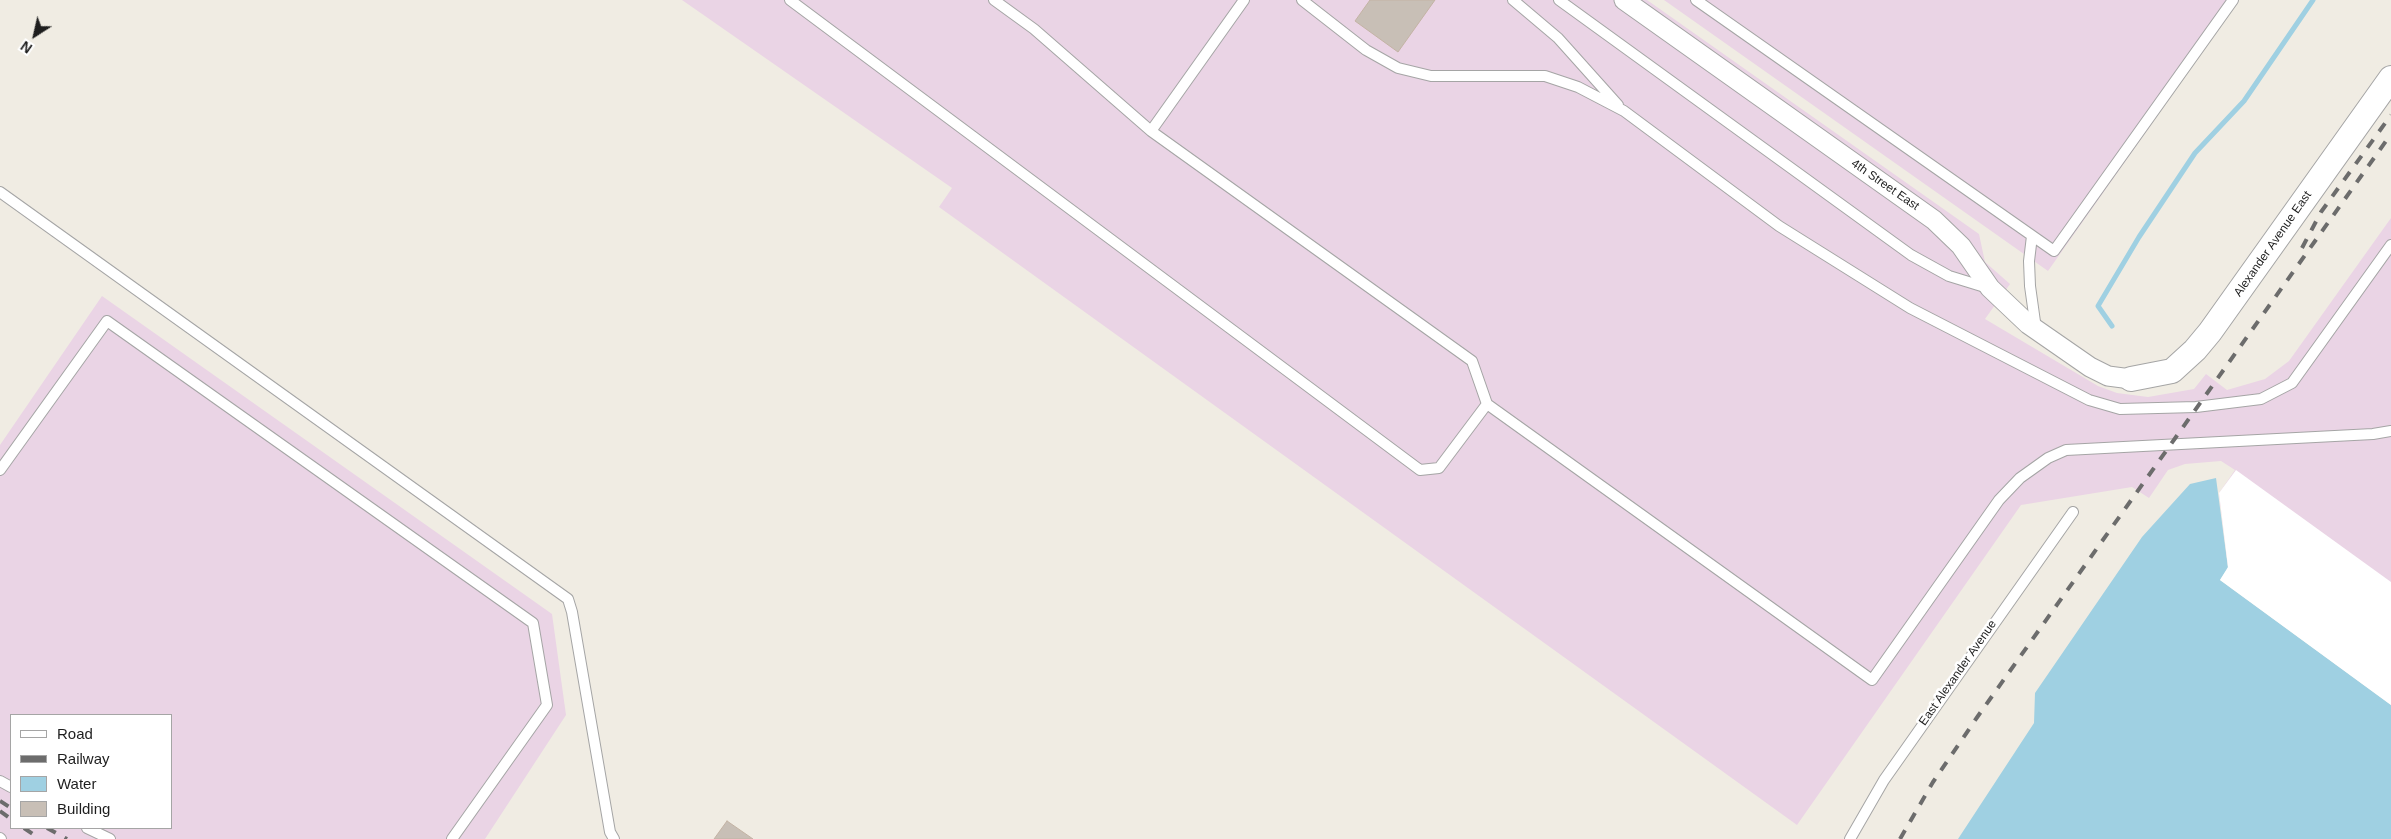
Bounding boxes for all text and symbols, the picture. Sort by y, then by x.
north arrow [10,10,60,60]
text: N [18,38,35,57]
street label: 4th Street East [1848,156,1922,214]
street label: Alexander Avenue East [2231,189,2315,299]
street label: East Alexander Avenue [1916,618,2000,728]
legend [10,714,172,829]
text: Road [57,725,93,742]
text: Railway [57,750,110,767]
text: Water [57,775,96,792]
text: Building [57,800,110,817]

